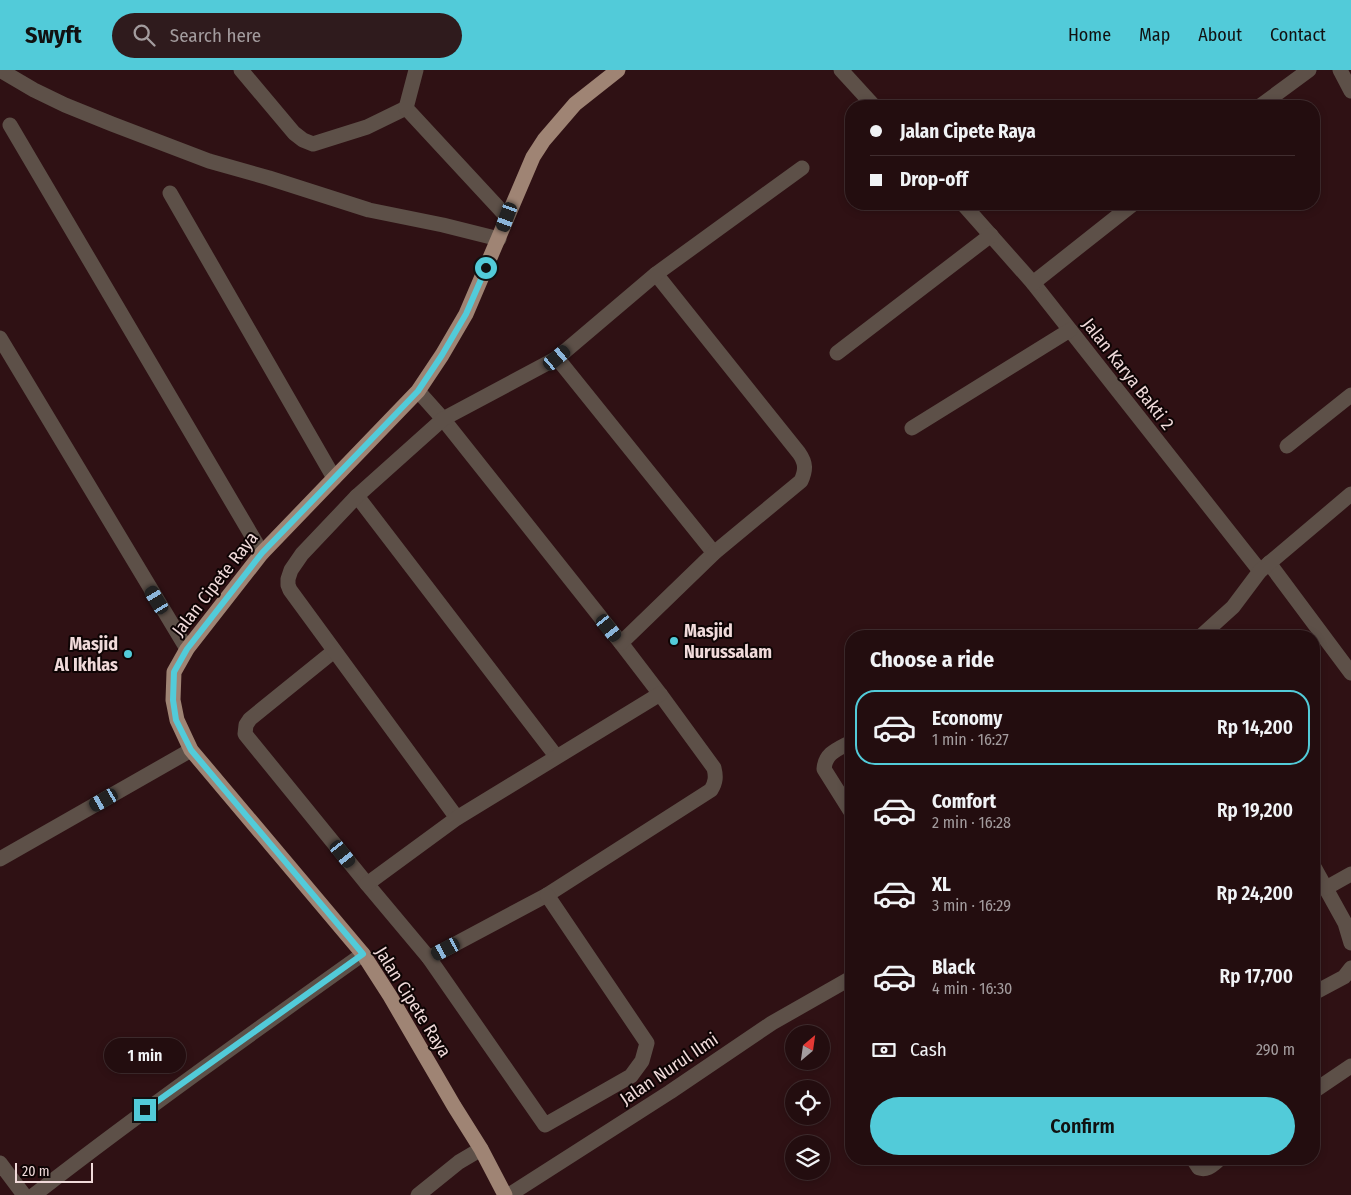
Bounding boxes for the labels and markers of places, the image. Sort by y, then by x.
place label: Masjid Nurussalam [684,620,772,663]
place label: Masjid Al Ikhlas [54,633,118,676]
marker: Masjid Nurussalam [668,635,680,647]
marker: Masjid Al Ikhlas [122,648,134,660]

